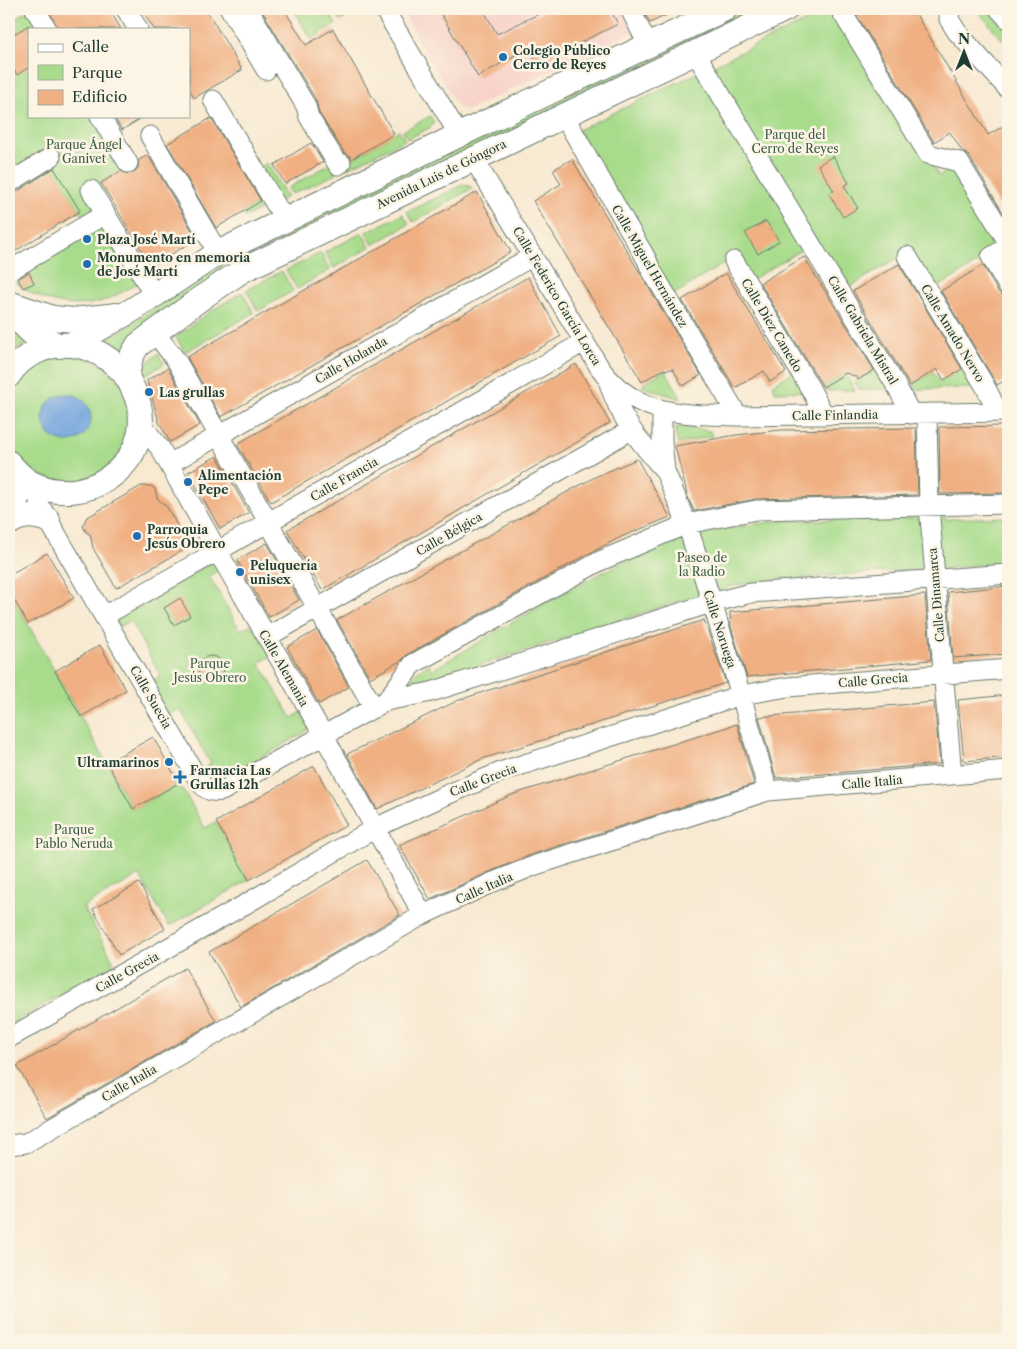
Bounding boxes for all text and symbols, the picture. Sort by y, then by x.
legend [28,28,190,118]
north arrow [940,28,990,78]
text: N [958,30,970,48]
text: Calle [72,37,109,56]
place label: Colegio Público Cerro de Reyes [513,43,611,72]
marker: Colegio Público Cerro de Reyes [497,51,509,63]
text: Parque [72,63,122,82]
text: Edificio [72,87,127,106]
park label: Parque del Cerro de Reyes [751,127,839,156]
park label: Parque Ángel Ganivet [46,136,122,166]
street label: Avenida Luis de Góngora [373,136,509,213]
street label: Calle Miguel Hernández [609,202,691,330]
street label: Calle Federico García Lorca [510,224,605,369]
place label: Plaza José Martí [97,232,196,247]
marker: Plaza José Martí [81,233,93,245]
place label: Monumento en memoria de José Martí [97,250,251,279]
marker: Monumento en memoria de José Martí [81,258,93,270]
street label: Calle Gabriela Mistral [825,273,902,388]
street label: Calle Díez Canedo [738,275,806,375]
street label: Calle Amado Nervo [918,281,988,385]
street label: Calle Holanda [312,333,390,387]
place label: Las grullas [159,385,225,400]
marker: Las grullas [143,386,155,398]
street label: Calle Finlandia [792,407,879,423]
street label: Calle Francia [308,453,381,504]
place label: Alimentación Pepe [197,468,282,497]
marker: Alimentación Pepe [182,476,194,488]
street label: Calle Bélgica [413,509,485,559]
place label: Parroquia Jesús Obrero [145,522,226,551]
marker: Parroquia Jesús Obrero [131,530,143,542]
street label: Calle Dinamarca [924,546,948,643]
park label: Paseo de la Radio [677,550,728,579]
place label: Peluquería unisex [250,558,318,587]
marker: Peluquería unisex [234,566,246,578]
street label: Calle Noruega [700,588,740,671]
street label: Calle Alemania [256,627,312,710]
park label: Parque Jesús Obrero [172,656,246,685]
street label: Calle Suecia [127,663,175,732]
street label: Calle Grecia [837,669,909,691]
place label: Ultramarinos [77,755,159,770]
marker: Ultramarinos [163,756,175,768]
street label: Calle Grecia [448,760,519,800]
place label: Farmacia Las Grullas 12h [190,763,271,792]
marker: Farmacia Las Grullas 12h [174,771,186,783]
street label: Calle Italia [841,772,904,792]
park label: Parque Pablo Neruda [35,822,114,851]
street label: Calle Italia [453,868,516,907]
street label: Calle Grecia [93,948,162,996]
street label: Calle Italia [99,1061,160,1105]

